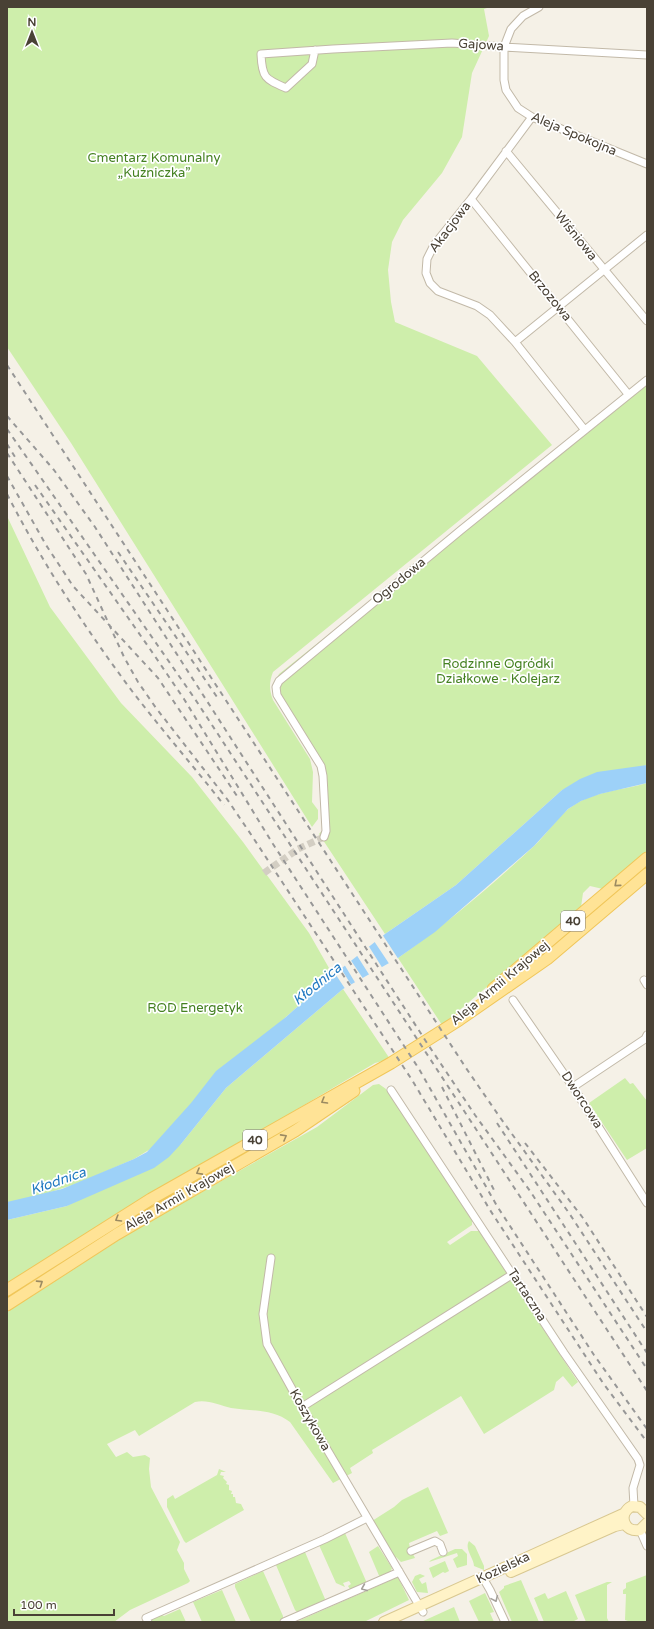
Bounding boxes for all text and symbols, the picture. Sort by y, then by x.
north arrow [12,12,52,52]
text: N [28,16,36,29]
street label: Gajowa [458,35,504,55]
street label: Aleja Spokojna [529,109,619,159]
park label: Cmentarz Komunalny „Kuźniczka” [88,150,220,181]
street label: Akacjowa [426,198,474,256]
street label: Wiśniowa [551,208,601,264]
street label: Brzozowa [525,268,575,324]
street label: Ogrodowa [369,554,429,608]
park label: Rodzinne Ogródki Działkowe - Kolejarz [436,656,560,687]
one-way arrow [615,879,622,886]
road number: 40 [561,911,585,931]
street label: Aleja Armii Krajowej [448,937,552,1029]
water label: Kłodnica [289,959,346,1009]
park label: ROD Energetyk [147,1000,243,1016]
street label: Dworcowa [558,1068,606,1132]
one-way arrow [321,1096,328,1103]
road number: 40 [243,1130,267,1150]
one-way arrow [280,1135,288,1142]
street label: Aleja Armii Krajowej [121,1159,237,1235]
water label: Kłodnica [28,1163,89,1198]
one-way arrow [196,1167,203,1174]
one-way arrow [115,1215,122,1222]
street label: Tartaczna [504,1265,550,1325]
one-way arrow [36,1281,43,1288]
street label: Koszykowa [286,1386,334,1454]
street label: Kozielska [474,1549,532,1587]
one-way arrow [361,1583,369,1591]
scale bar [14,1591,114,1617]
one-way arrow [490,1596,498,1603]
text: 100 m [20,1598,57,1612]

